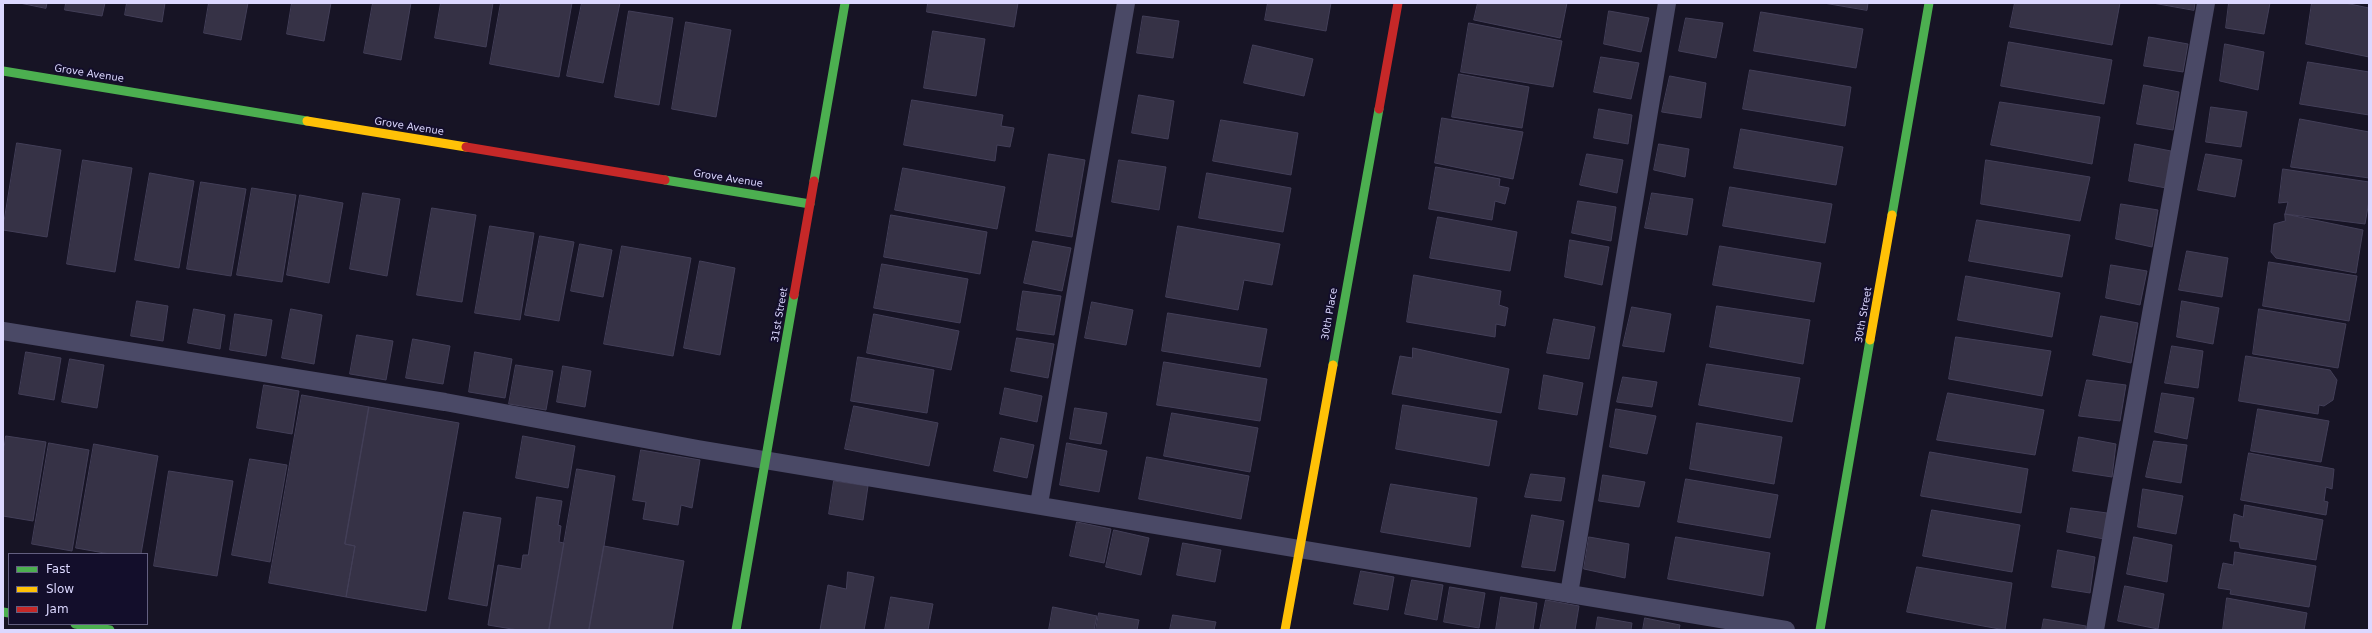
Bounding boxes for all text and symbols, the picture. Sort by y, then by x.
street label: Grove Avenue [53,63,125,85]
street label: Grove Avenue [373,116,445,138]
street label: Grove Avenue [692,168,764,190]
street label: 30th Street [1853,286,1875,344]
street label: 31st Street [769,287,791,343]
street label: 30th Place [1320,287,1340,341]
legend [8,553,148,625]
text: Fast [46,562,70,576]
text: Slow [46,582,74,596]
text: Jam [46,602,69,616]

